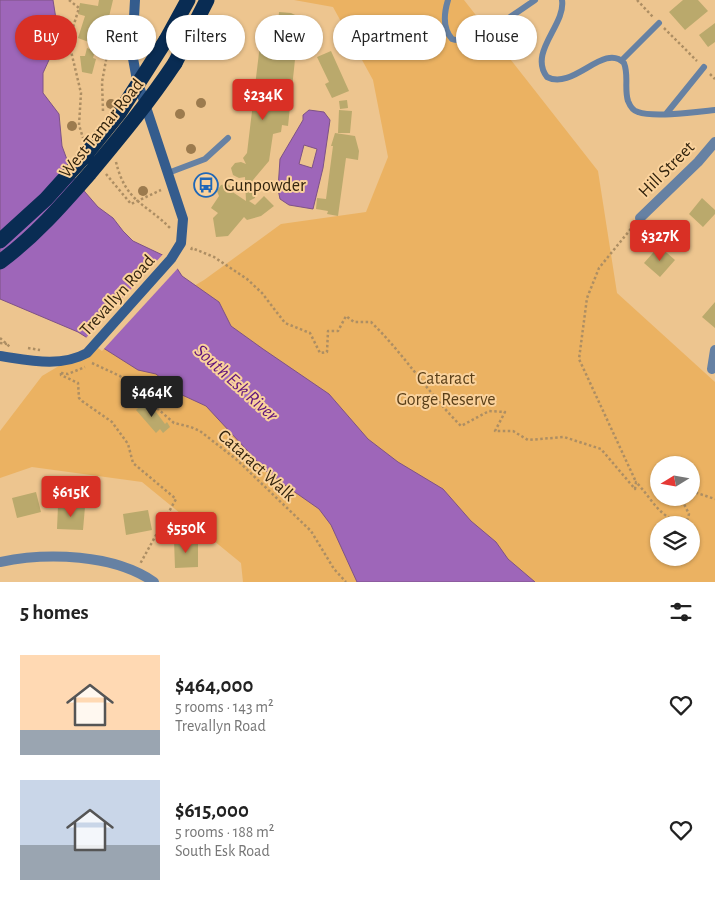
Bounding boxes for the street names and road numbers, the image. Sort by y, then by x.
street label: West Tamar Road [56,76,147,182]
street label: Hill Street [635,138,698,201]
street label: Trevallyn Road [77,252,159,340]
street label: Cataract Walk [214,427,299,505]

